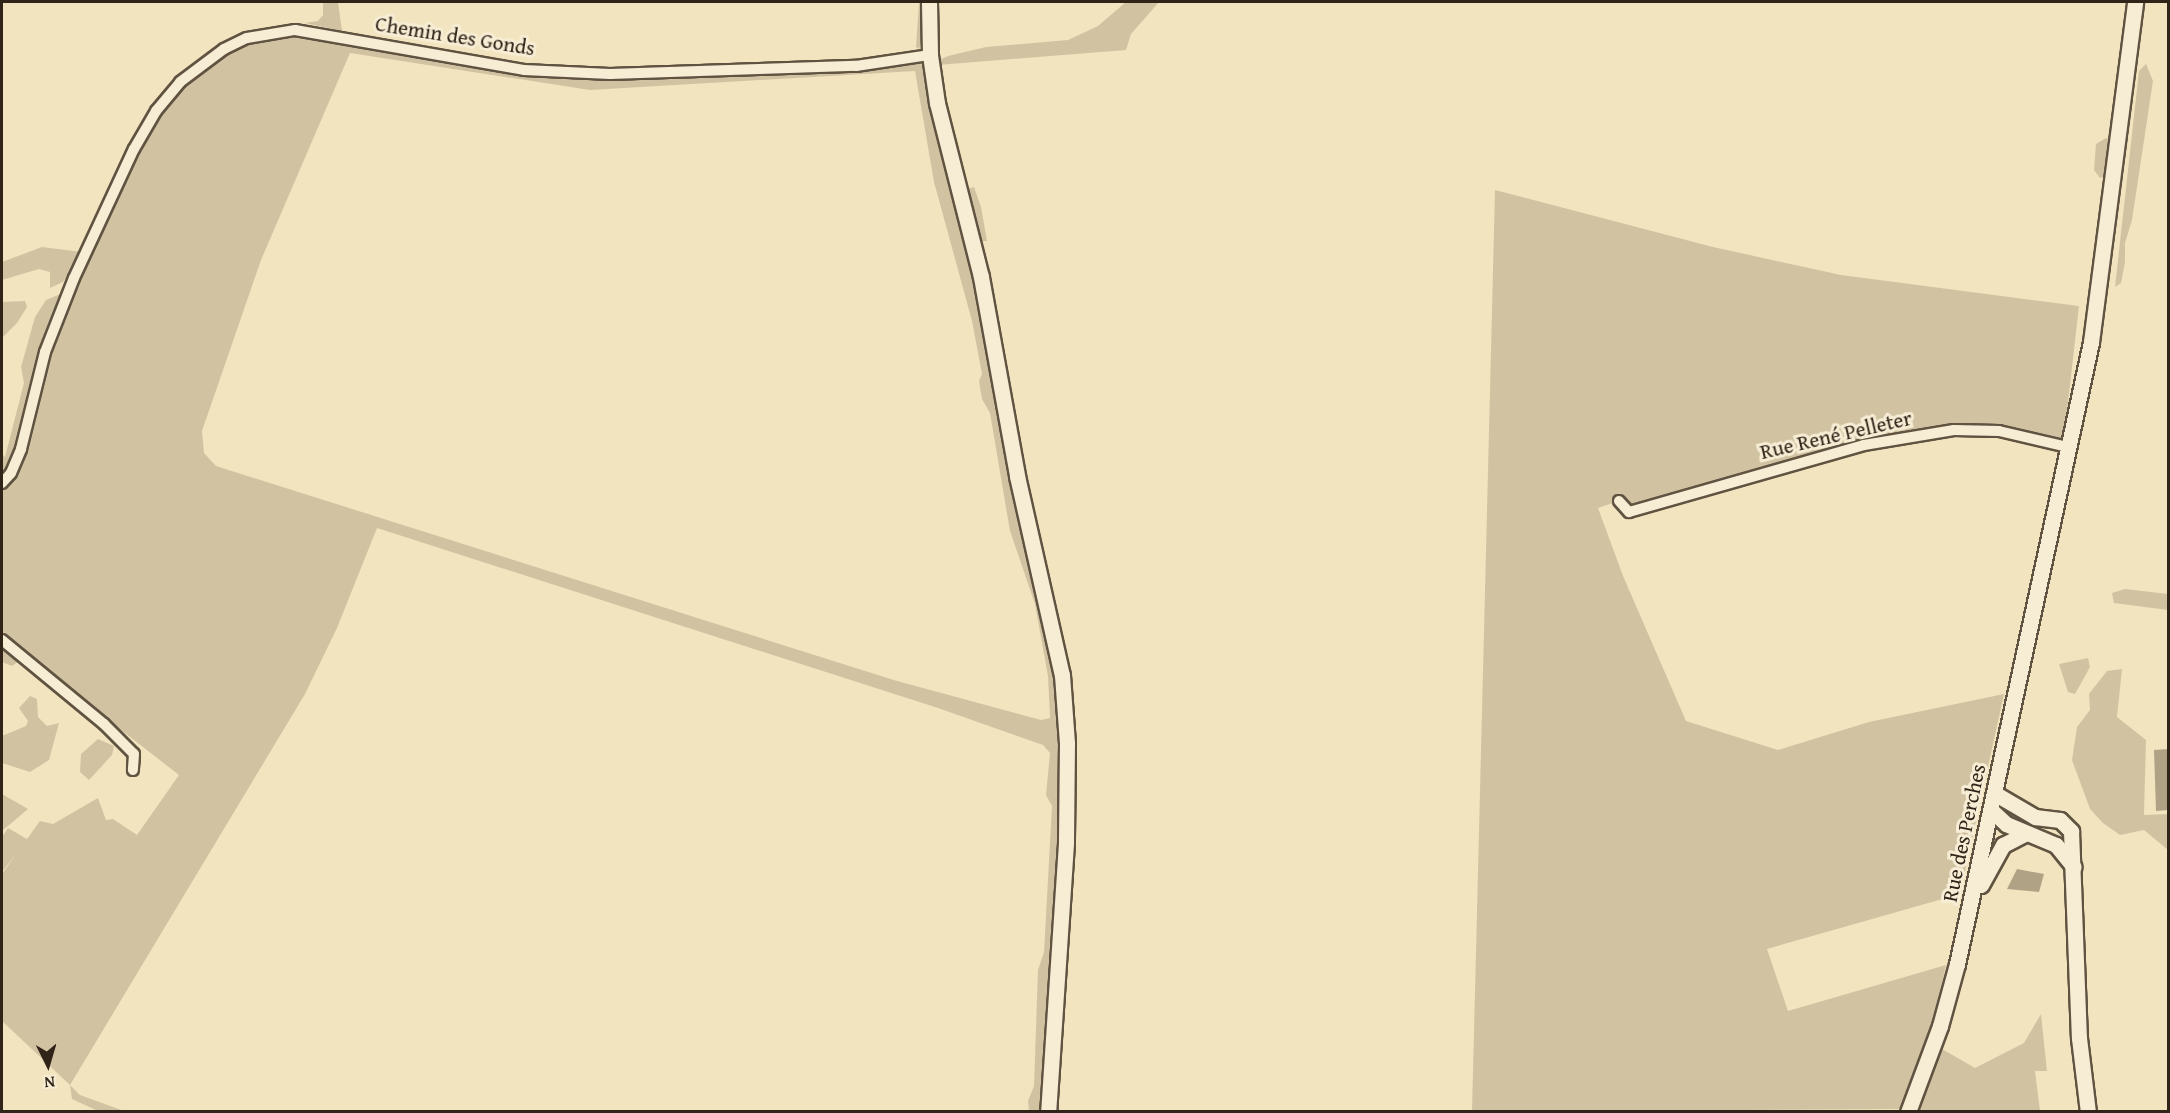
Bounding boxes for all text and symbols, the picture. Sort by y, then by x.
street label: Chemin des Gonds [374,11,536,61]
street label: Rue René Pelleter [1758,405,1914,465]
street label: Rue des Perches [1937,762,1991,904]
north arrow [18,1035,78,1095]
text: N [43,1071,56,1095]

